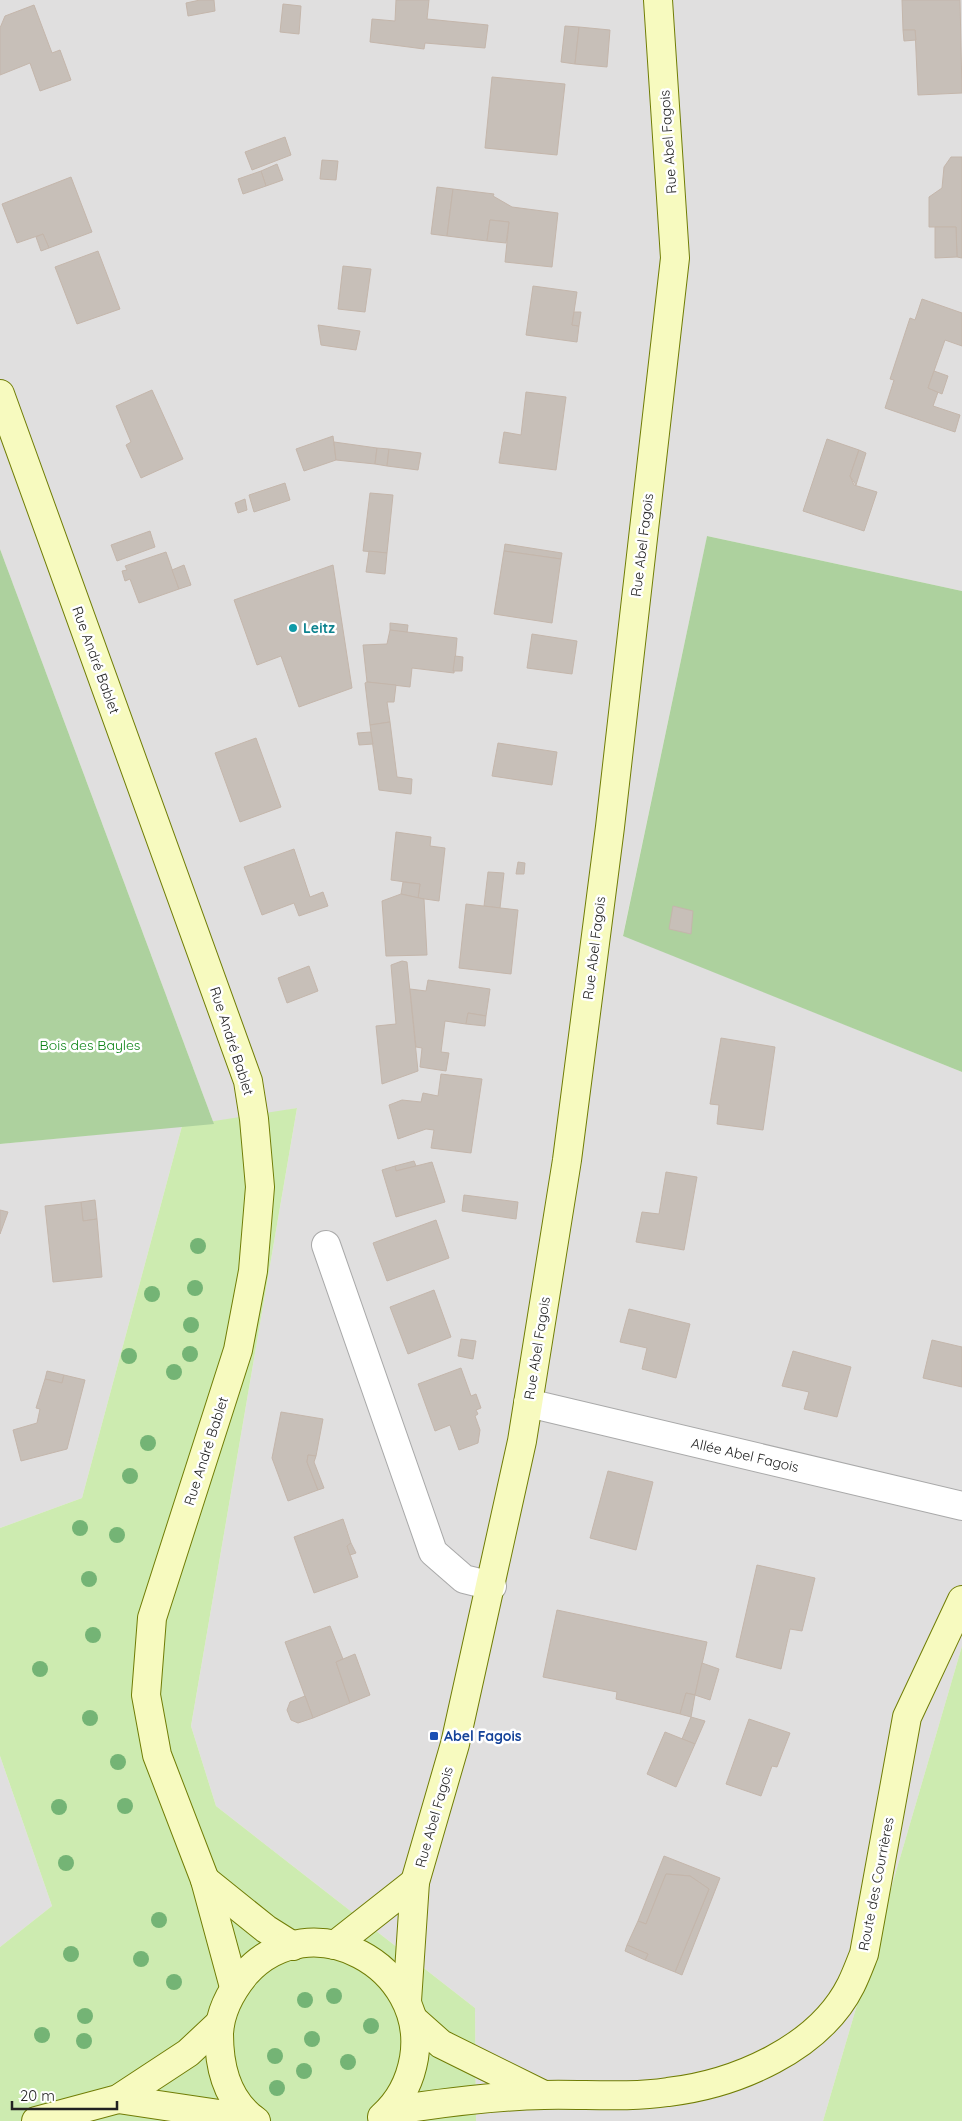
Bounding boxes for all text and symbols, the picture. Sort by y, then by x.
street label: Rue Abel Fagois [655,89,681,195]
street label: Rue Abel Fagois [627,492,657,598]
street label: Rue André Bablet [68,604,124,716]
place label: Leitz [303,619,335,637]
marker: Leitz [287,622,299,634]
street label: Rue Abel Fagois [579,895,609,1001]
street label: Rue André Bablet [206,984,258,1098]
park label: Bois des Bayles [40,1036,140,1054]
street label: Rue Abel Fagois [520,1295,554,1401]
street label: Rue André Bablet [180,1394,232,1508]
street label: Allée Abel Fagois [689,1434,801,1476]
place label: Abel Fagois [444,1727,522,1745]
marker: Abel Fagois [428,1730,440,1742]
street label: Rue Abel Fagois [411,1765,457,1869]
street label: Route des Courrières [854,1816,898,1952]
scale bar [12,2078,118,2110]
text: 20 m [20,2086,55,2105]

